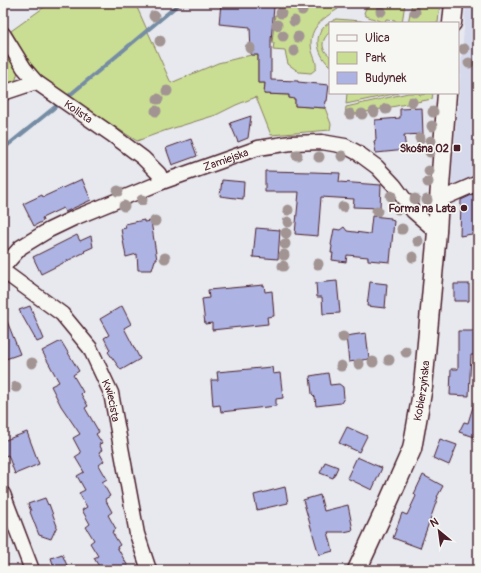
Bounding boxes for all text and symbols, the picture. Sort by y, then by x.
legend [329,22,459,94]
text: Ulica [365,31,390,46]
text: Park [365,51,386,66]
text: Budynek [365,71,407,86]
street label: Kolista [61,97,95,126]
place label: Skośna 02 [400,142,449,155]
marker: Skośna 02 [452,143,462,153]
street label: Zamiejska [201,146,250,174]
place label: Forma na Lata [389,202,456,215]
marker: Forma na Lata [459,203,469,213]
street label: Kobierzyńska [411,360,432,422]
street label: Kwiecista [99,377,122,423]
north arrow [419,511,459,551]
text: N [428,515,441,530]

